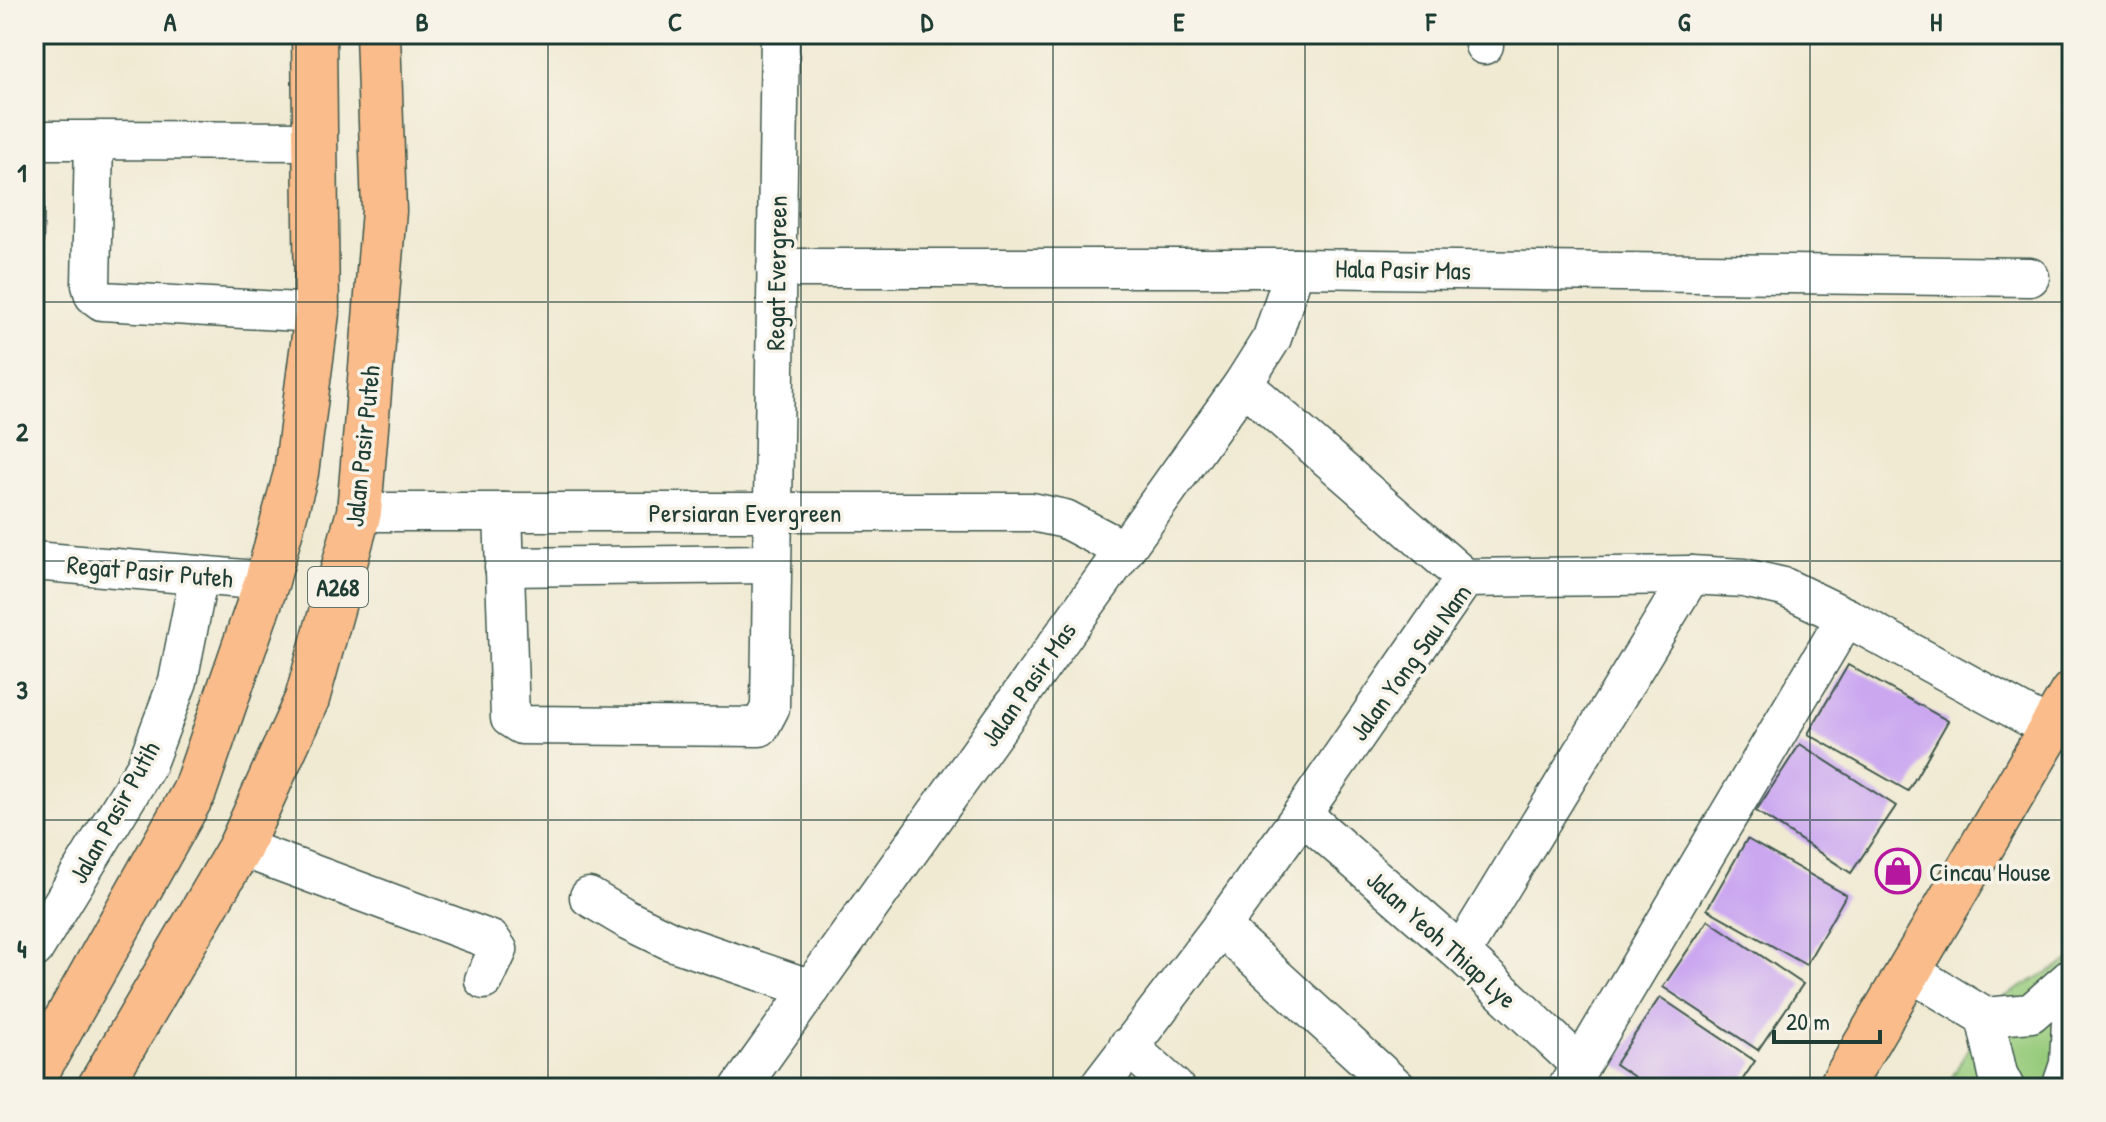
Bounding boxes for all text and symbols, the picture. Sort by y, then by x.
text: A [164,4,177,39]
text: B [415,4,429,39]
text: C [668,4,682,39]
text: D [921,4,934,39]
text: E [1173,4,1185,39]
text: F [1425,4,1437,39]
text: G [1678,4,1691,39]
text: H [1930,4,1942,39]
text: 1 [17,155,27,190]
street label: Regat Evergreen [757,195,795,351]
street label: Hala Pasir Mas [1335,250,1471,288]
street label: Jalan Pasir Puteh [336,363,388,529]
text: 2 [16,414,29,449]
street label: Persiaran Evergreen [648,495,842,530]
street label: Regat Pasir Puteh [66,546,235,596]
road number: A268 [308,567,368,607]
street label: Jalan Yong Sau Nam [1341,576,1479,748]
street label: Jalan Pasir Mas [972,615,1084,753]
text: 3 [16,672,28,707]
street label: Jalan Pasir Putih [60,734,168,889]
shop icon: Cincau House [1874,847,1922,895]
place label: Cincau House [1929,854,2051,889]
street label: Jalan Yeoh Thiap Lye [1359,862,1525,1016]
text: 4 [17,931,27,966]
scale bar [1774,994,1880,1044]
text: 20 m [1786,1005,1830,1037]

